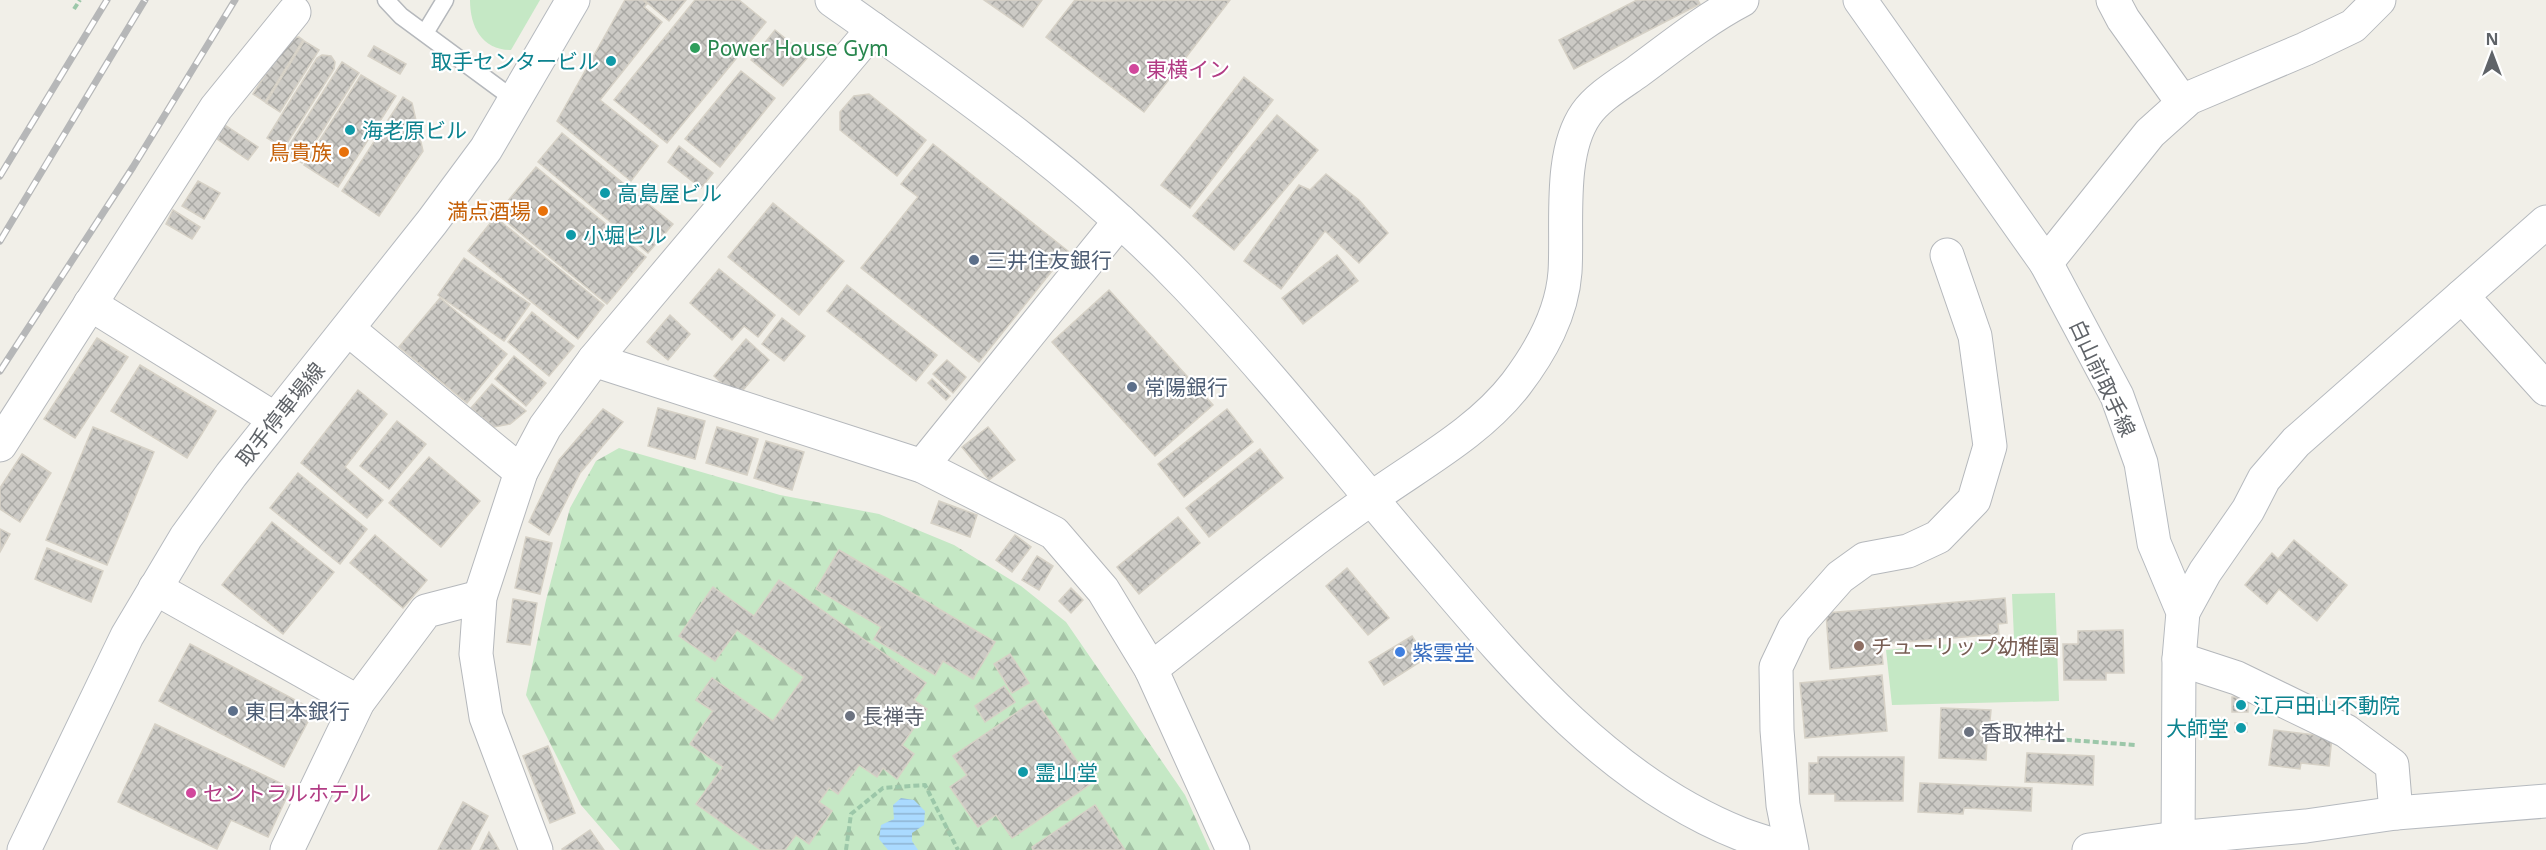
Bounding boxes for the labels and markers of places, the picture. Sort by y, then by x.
place label: Power House Gym [707,34,889,62]
marker: Power House Gym [688,41,702,55]
place label: 取手センタービル [431,47,599,75]
marker: 取手センタービル [604,54,618,68]
place label: 東横イン [1146,55,1230,83]
marker: 東横イン [1127,62,1141,76]
place label: 海老原ビル [362,116,467,144]
marker: 海老原ビル [343,123,357,137]
place label: 鳥貴族 [269,138,332,166]
marker: 鳥貴族 [337,145,351,159]
place label: 高島屋ビル [617,179,722,207]
marker: 高島屋ビル [598,186,612,200]
place label: 満点酒場 [447,197,531,225]
marker: 満点酒場 [536,204,550,218]
place label: 小堀ビル [583,221,667,249]
marker: 小堀ビル [564,228,578,242]
place label: 三井住友銀行 [986,246,1112,274]
marker: 三井住友銀行 [967,253,981,267]
place label: 常陽銀行 [1144,373,1228,401]
marker: 常陽銀行 [1125,380,1139,394]
place label: チューリップ幼稚園 [1871,632,2060,660]
place label: 紫雲堂 [1412,638,1475,666]
marker: チューリップ幼稚園 [1852,639,1866,653]
marker: 紫雲堂 [1393,645,1407,659]
place label: 江戸田山不動院 [2253,691,2400,719]
place label: 東日本銀行 [245,697,350,725]
marker: 江戸田山不動院 [2234,698,2248,712]
place label: 長禅寺 [862,702,925,730]
marker: 東日本銀行 [226,704,240,718]
marker: 長禅寺 [843,709,857,723]
place label: 大師堂 [2166,714,2229,742]
place label: 香取神社 [1981,718,2065,746]
marker: 大師堂 [2234,721,2248,735]
marker: 香取神社 [1962,725,1976,739]
place label: 霊山堂 [1035,758,1098,786]
marker: 霊山堂 [1016,765,1030,779]
place label: セントラルホテル [203,779,371,807]
marker: セントラルホテル [184,786,198,800]

